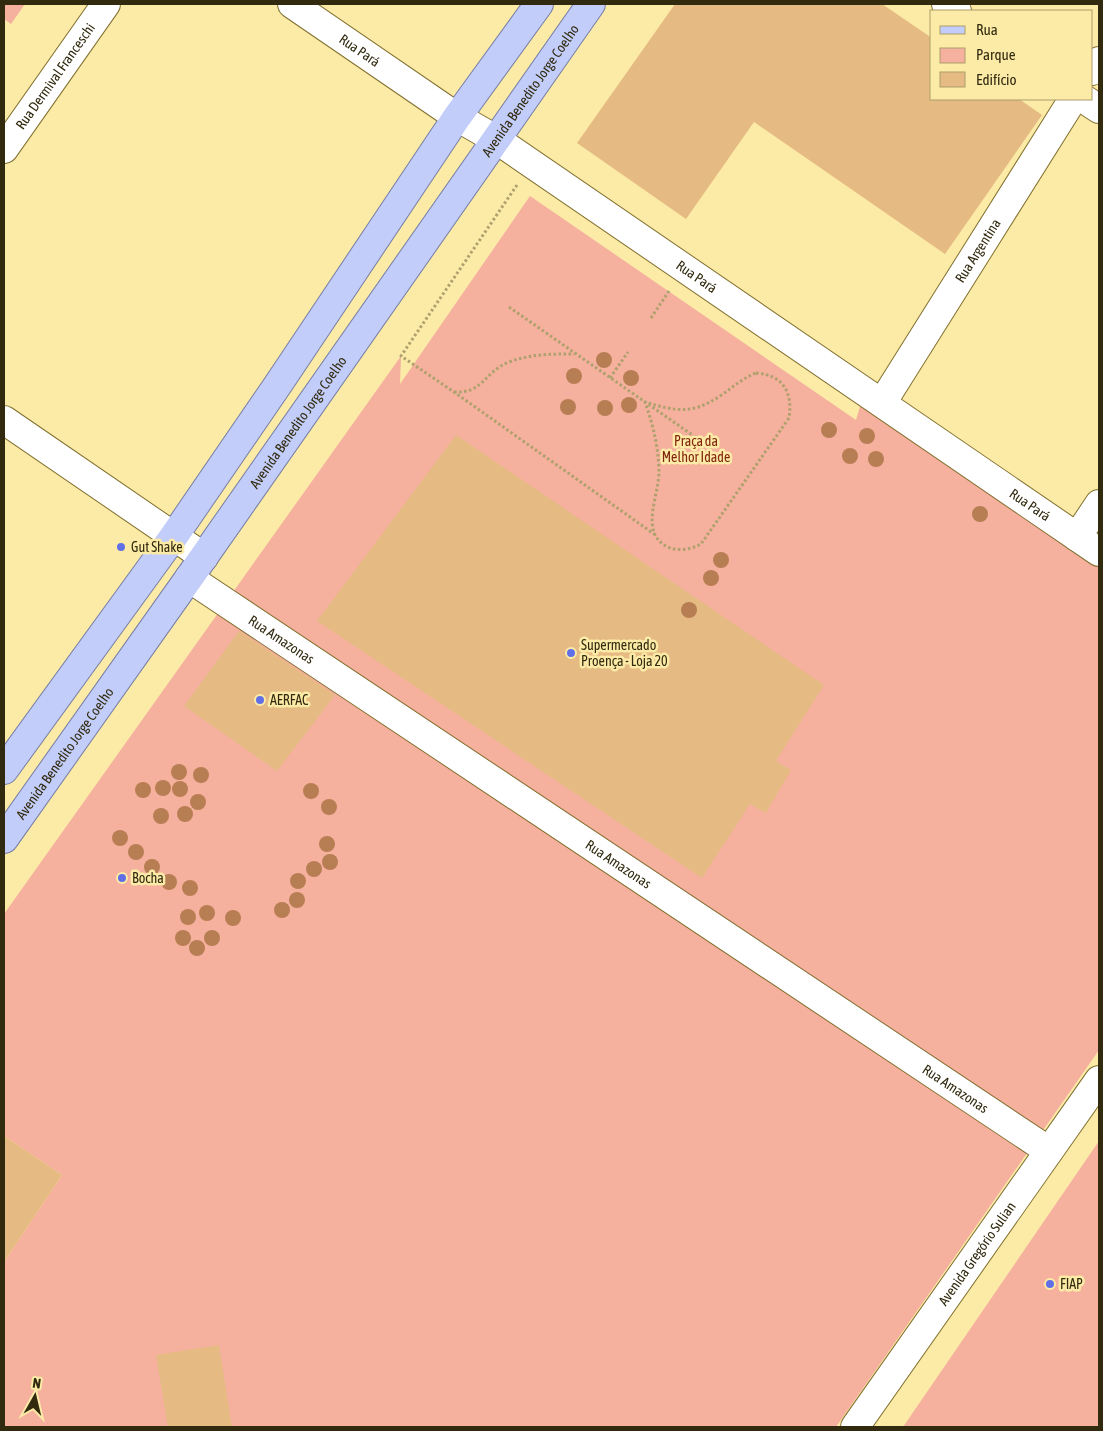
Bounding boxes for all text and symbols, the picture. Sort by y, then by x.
legend [930,10,1093,100]
street label: Rua Dermival Franceschi [12,20,98,132]
street label: Avenida Benedito Jorge Coelho [479,21,582,160]
text: Rua [976,21,998,38]
street label: Rua Pará [336,31,383,70]
text: Parque [976,46,1016,63]
text: Edifício [976,71,1017,88]
street label: Rua Argentina [952,216,1004,285]
street label: Rua Pará [673,257,720,296]
street label: Avenida Benedito Jorge Coelho [246,353,350,491]
park label: Praça da Melhor Idade [662,433,730,465]
street label: Rua Pará [1007,485,1053,524]
place label: Gut Shake [131,539,183,555]
marker: Gut Shake [115,541,127,553]
street label: Rua Amazonas [246,612,317,667]
place label: Supermercado Proença - Loja 20 [581,637,668,669]
marker: Supermercado Proença - Loja 20 [565,647,577,659]
street label: Avenida Benedito Jorge Coelho [13,684,117,822]
place label: AERFAC [270,692,309,708]
marker: AERFAC [254,694,266,706]
street label: Rua Amazonas [583,837,654,892]
place label: Bocha [132,870,164,886]
marker: Bocha [116,872,128,884]
street label: Rua Amazonas [920,1061,991,1116]
street label: Avenida Gregório Sulian [935,1199,1019,1309]
place label: FIAP [1060,1276,1083,1292]
marker: FIAP [1044,1278,1056,1290]
north arrow [10,1371,60,1421]
text: N [32,1375,42,1392]

